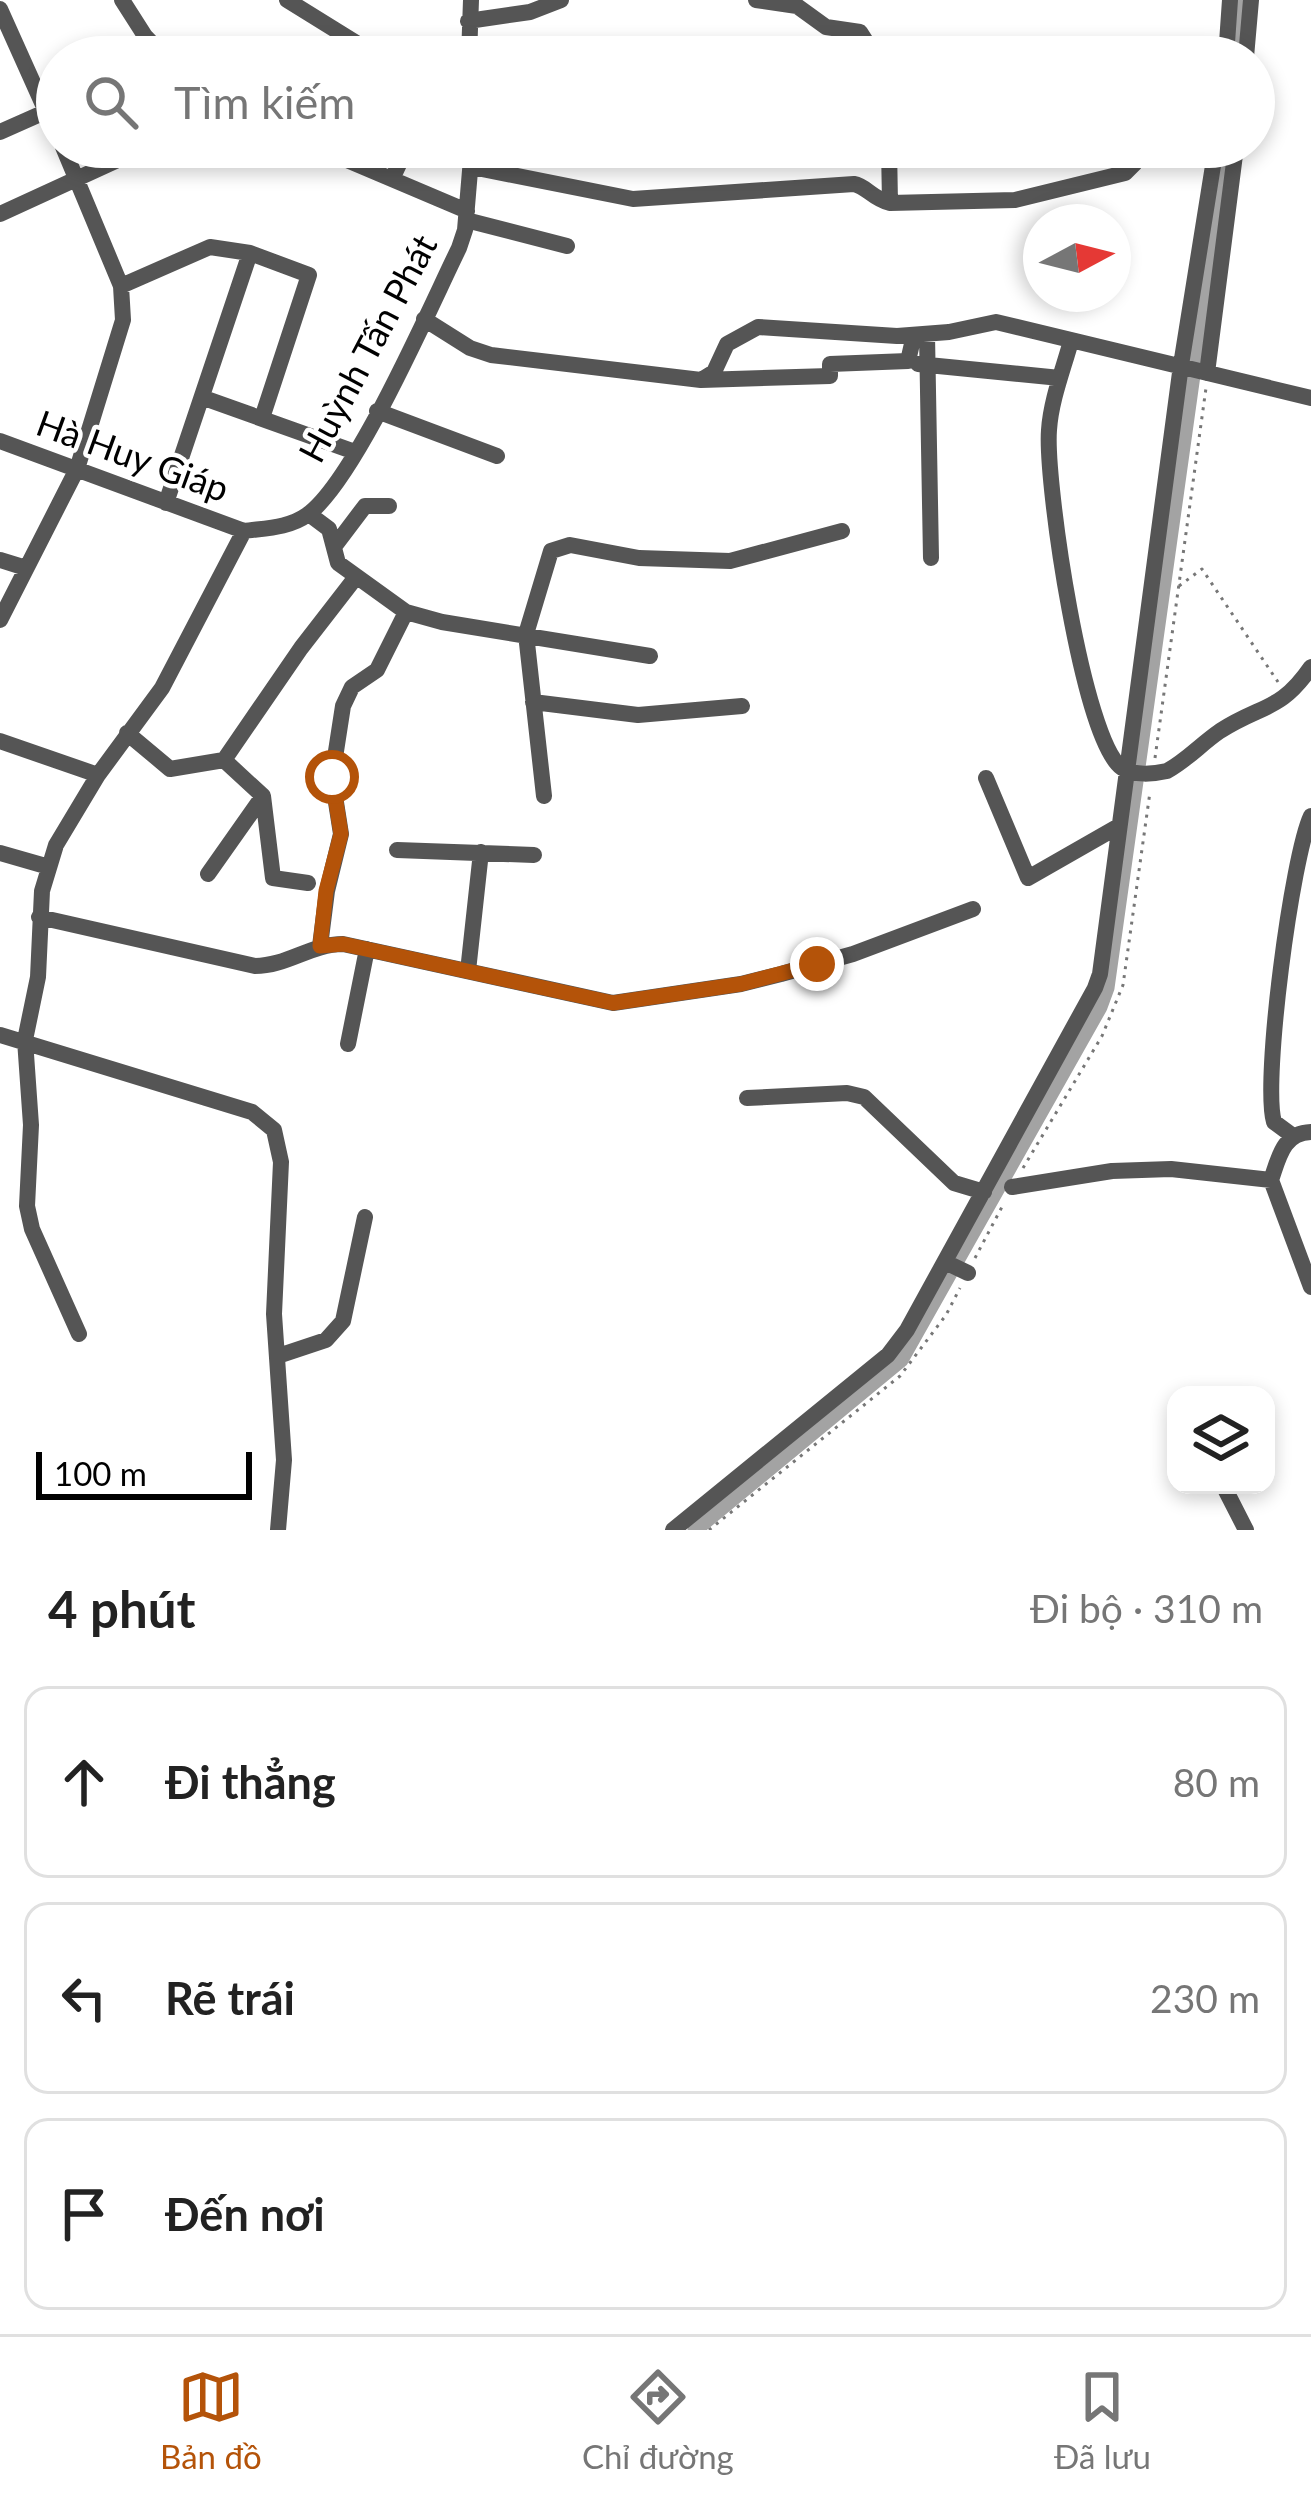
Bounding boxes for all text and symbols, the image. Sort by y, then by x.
search box [36,36,1275,168]
icon: search [78,69,144,135]
text: Tìm kiếm [174,75,355,129]
north arrow [1023,204,1131,312]
street label: Huỳnh Tấn Phát [289,227,445,469]
street label: Hà Huy Giáp [31,400,235,510]
route start [305,750,359,804]
route end [790,937,844,991]
map controls [1167,1386,1275,1494]
button: layers [1167,1386,1275,1494]
scale bar [36,1446,252,1499]
text: 100 m [54,1453,147,1493]
text: 4 phút [48,1578,195,1639]
text: Đi bộ · 310 m [1030,1585,1263,1631]
icon: ahead [51,1749,117,1815]
text: Đi thẳng [165,1755,336,1809]
text: 80 m [1173,1759,1260,1805]
icon: left [51,1965,117,2031]
text: Rẽ trái [165,1971,295,2025]
text: 230 m [1150,1975,1260,2021]
icon: arrive [51,2181,117,2247]
text: Đến nơi [165,2187,325,2241]
tab: Bản đồ [160,2364,262,2476]
tab: Chỉ đường [582,2364,734,2476]
tab: Đã lưu [1054,2364,1151,2476]

